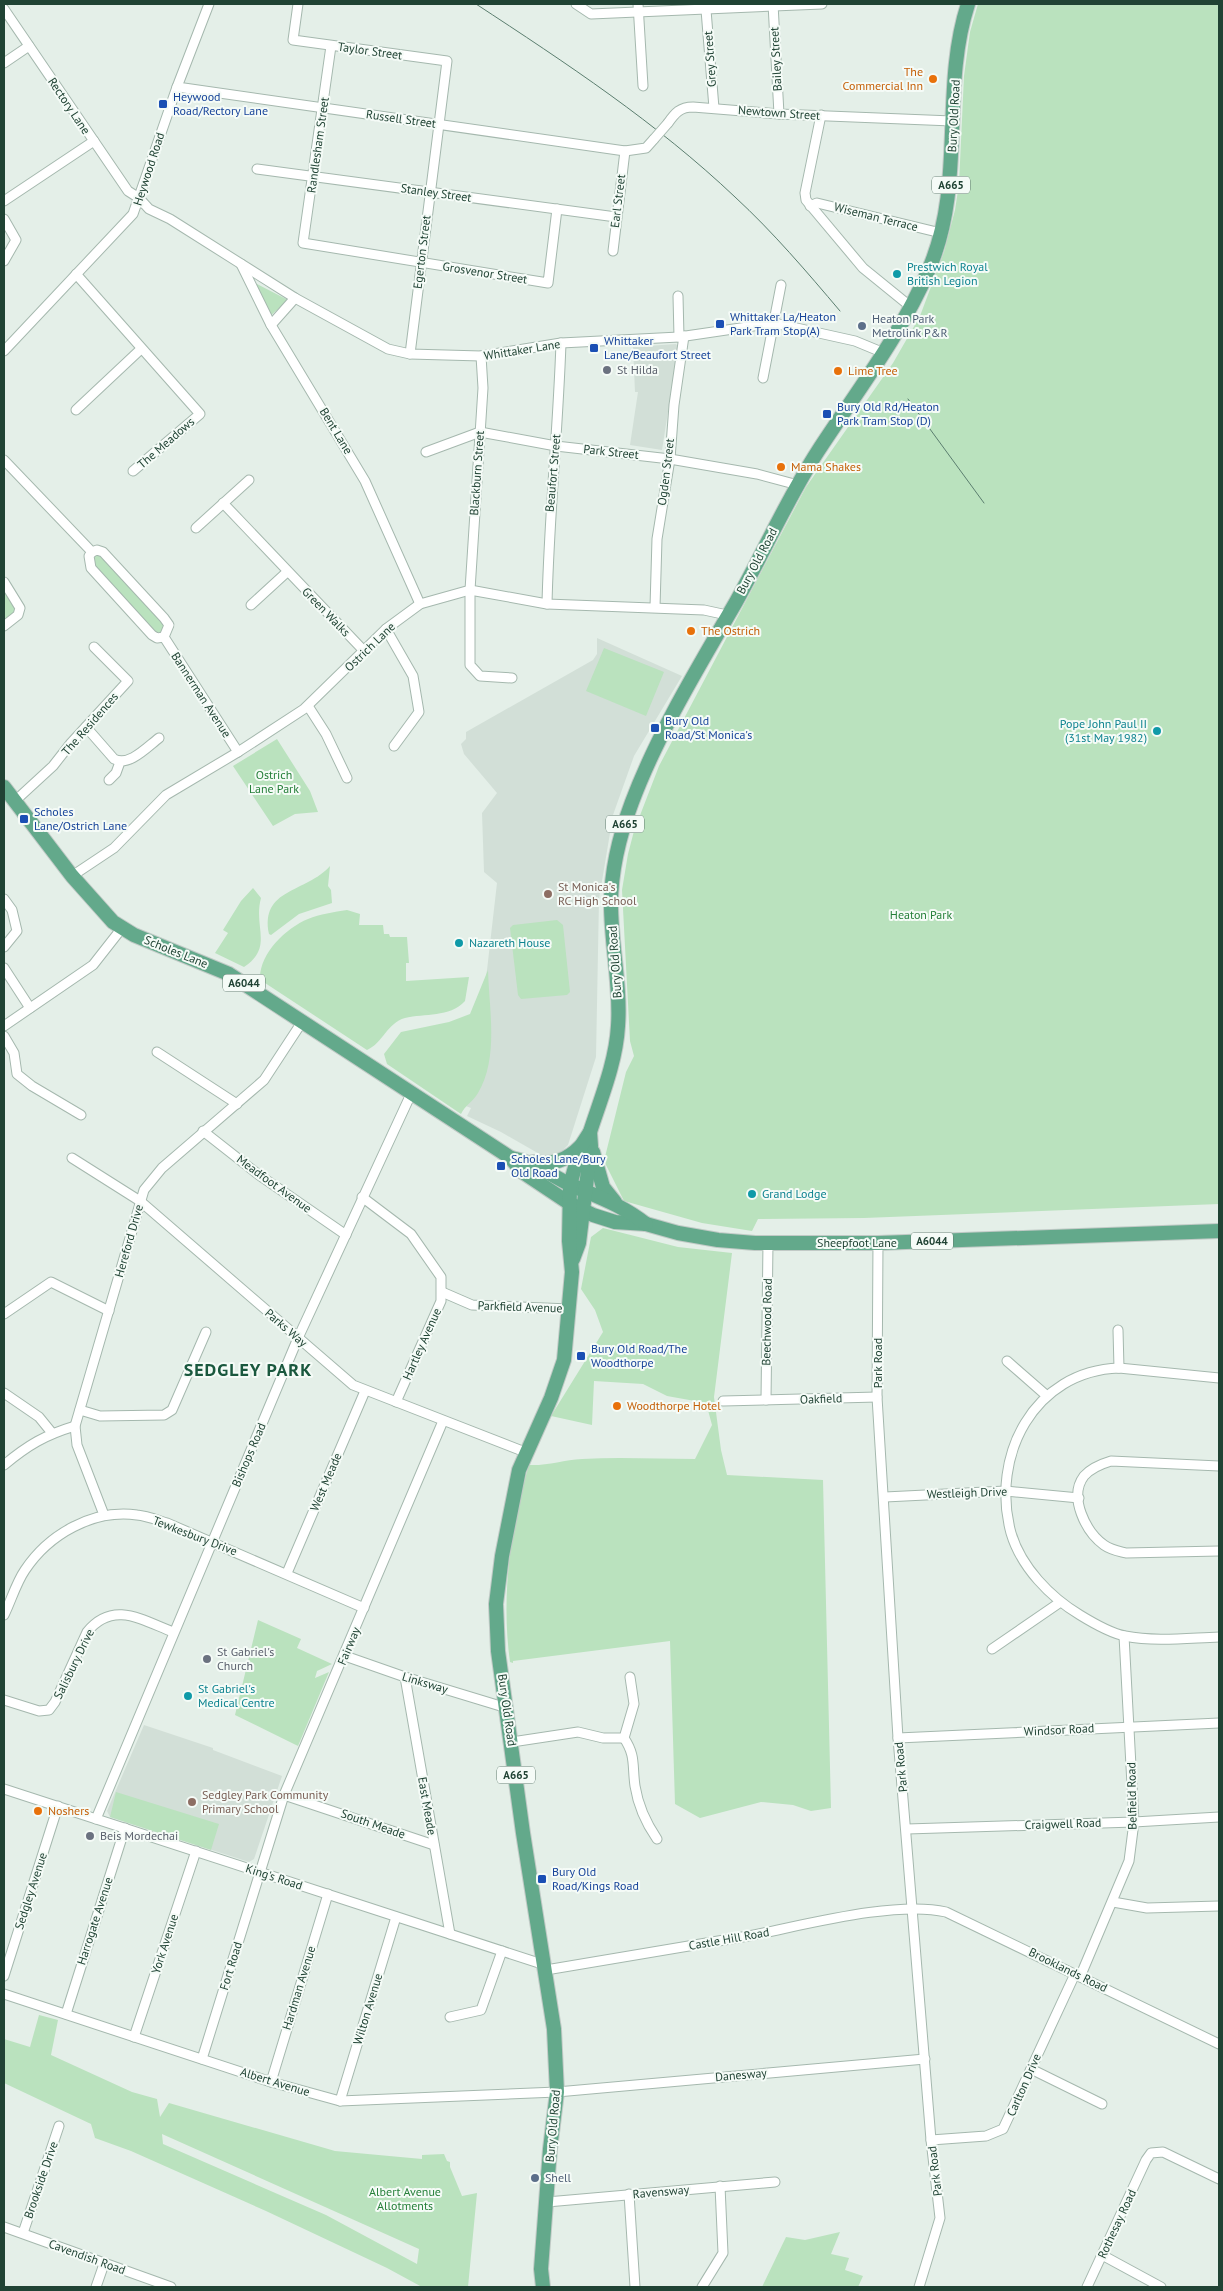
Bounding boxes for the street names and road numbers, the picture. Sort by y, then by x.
street label: Bailey Street [766,26,785,92]
street label: Grey Street [700,30,719,88]
street label: Taylor Street [337,39,403,62]
street label: Rectory Lane [45,74,94,137]
street label: Bury Old Road [944,79,963,153]
street label: Randlesham Street [303,96,332,194]
street label: Newtown Street [737,102,821,123]
street label: Russell Street [365,106,437,131]
street label: Heywood Road [130,130,167,207]
street label: Earl Street [607,173,628,229]
road number: A665 [932,176,970,194]
street label: Stanley Street [400,180,472,205]
street label: Wiseman Terrace [833,199,920,234]
street label: Egerton Street [410,214,433,290]
street label: Grosvenor Street [442,258,529,287]
street label: Whittaker Lane [483,336,561,363]
street label: Bent Lane [317,405,356,457]
street label: The Meadows [134,414,197,471]
street label: Blackburn Street [466,430,487,516]
street label: Beaufort Street [542,433,563,512]
street label: Ogden Street [654,437,677,506]
street label: Park Street [583,441,639,462]
street label: Bury Old Road [733,525,780,596]
street label: Green Walks [299,584,354,639]
street label: Ostrich Lane [341,619,398,674]
street label: Bannerman Avenue [168,649,235,740]
street label: The Residences [58,689,121,758]
road number: A665 [606,816,644,832]
street label: Bury Old Road [604,925,625,999]
street label: Scholes Lane [142,932,210,971]
road number: A6044 [223,974,265,991]
street label: Meadfoot Avenue [234,1151,315,1216]
street label: Hereford Drive [111,1203,146,1279]
road number: A6044 [911,1232,953,1250]
street label: Sheepfoot Lane [817,1235,897,1250]
street label: Beechwood Road [758,1278,775,1366]
street label: Parkfield Avenue [477,1298,563,1315]
street label: Parks Way [262,1305,311,1350]
street label: Hartley Avenue [399,1305,444,1382]
street label: Park Road [870,1338,885,1388]
street label: Oakfield [800,1390,842,1407]
street label: Bishops Road [228,1420,269,1489]
street label: West Meade [307,1450,345,1513]
street label: Westleigh Drive [926,1484,1008,1501]
street label: Tewkesbury Drive [151,1513,239,1558]
street label: Fairway [334,1624,363,1667]
street label: Salisbury Drive [50,1626,97,1701]
street label: Linksway [400,1668,450,1697]
street label: Bury Old Road [495,1673,520,1747]
street label: Windsor Road [1023,1720,1094,1739]
street label: Park Road [891,1741,910,1793]
street label: Belfield Road [1123,1762,1140,1830]
road number: A665 [497,1766,535,1784]
street label: East Meade [415,1776,440,1836]
street label: South Meade [339,1805,407,1842]
street label: Craigwell Road [1024,1815,1102,1832]
street label: Sedgley Avenue [11,1850,50,1931]
street label: King's Road [244,1860,305,1893]
street label: Harrogate Avenue [73,1875,116,1967]
street label: York Avenue [148,1912,181,1976]
street label: Castle Hill Road [688,1924,770,1953]
street label: Fort Road [216,1940,245,1992]
street label: Hardman Avenue [279,1944,318,2032]
street label: Brooklands Road [1026,1944,1110,1995]
street label: Wilton Avenue [350,1971,385,2046]
street label: Carlton Drive [1003,2051,1044,2119]
street label: Albert Avenue [239,2064,312,2099]
street label: Danesway [714,2065,768,2084]
street label: Bury Old Road [542,2089,563,2163]
street label: Brookside Drive [20,2139,61,2220]
street label: Park Road [924,2145,945,2197]
street label: Ravensway [632,2182,690,2201]
street label: Rothesay Road [1094,2187,1139,2261]
street label: Cavendish Road [47,2236,128,2277]

